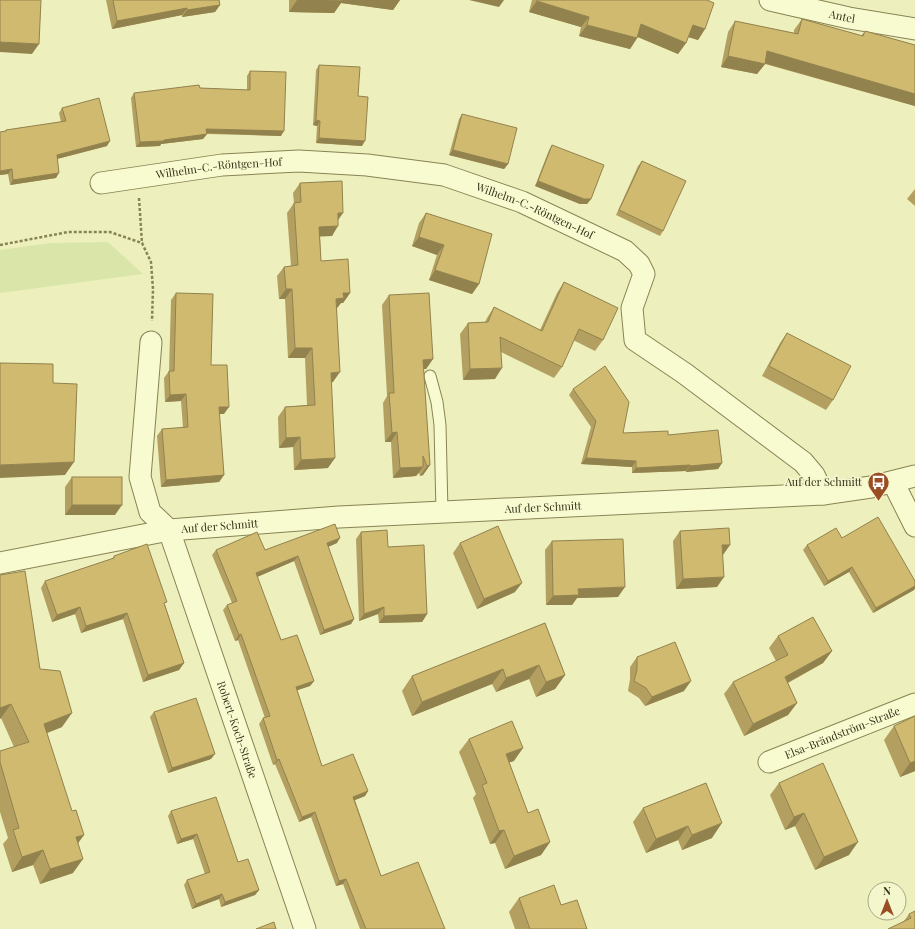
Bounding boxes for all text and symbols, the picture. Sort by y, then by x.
street label: Antel [827,6,856,26]
street label: Wilhelm-C.-Röntgen-Hof [154,154,284,182]
street label: Wilhelm-C.-Röntgen-Hof [473,178,598,243]
bus stop icon: Auf der Schmitt [865,469,891,502]
place label: Auf der Schmitt [784,474,862,489]
street label: Auf der Schmitt [503,497,582,516]
street label: Auf der Schmitt [180,515,259,536]
street label: Robert-Koch-Straße [214,679,261,781]
street label: Elsa-Brändström-Straße [782,703,902,762]
north arrow [867,881,907,921]
text: N [883,883,891,898]

